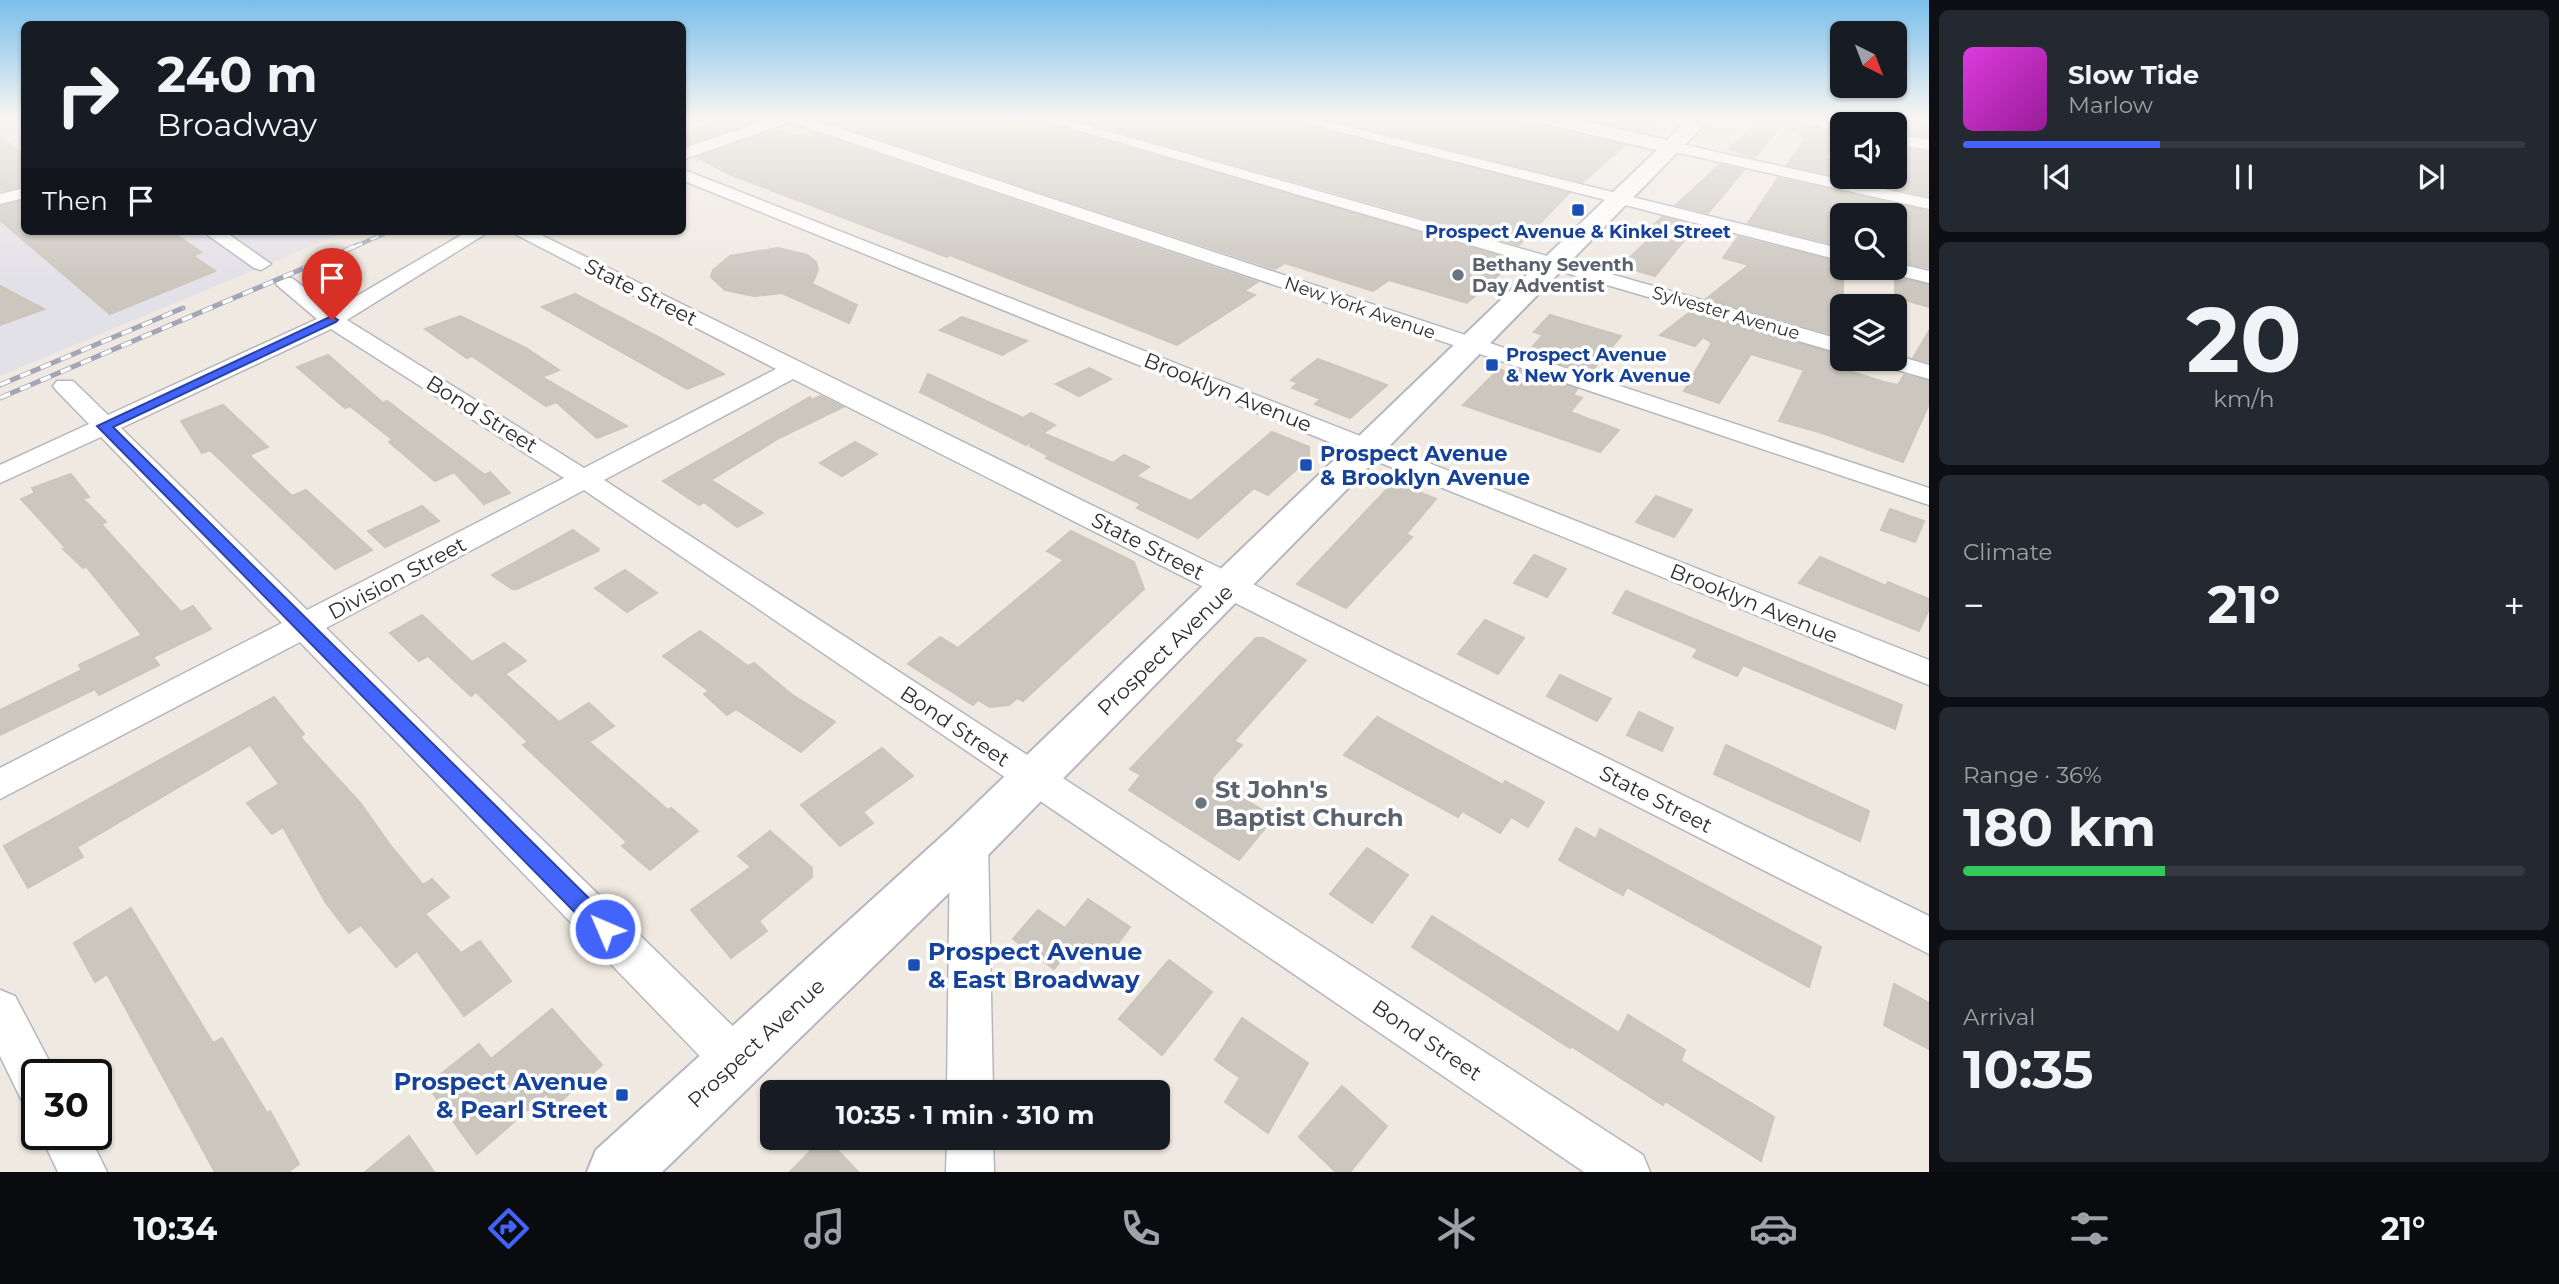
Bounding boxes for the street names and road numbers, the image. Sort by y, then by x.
street label: State Street [580,253,702,331]
street label: New York Avenue [1282,272,1438,344]
street label: Sylvester Avenue [1650,281,1802,345]
street label: Brooklyn Avenue [1140,347,1316,437]
street label: Bond Street [422,370,542,458]
street label: State Street [1087,507,1209,585]
street label: Division Street [324,531,470,625]
street label: Brooklyn Avenue [1666,558,1842,648]
street label: Prospect Avenue [1092,579,1238,721]
street label: Bond Street [896,680,1014,772]
street label: State Street [1595,760,1717,838]
street label: Prospect Avenue [682,973,830,1113]
street label: Bond Street [1368,994,1486,1086]

